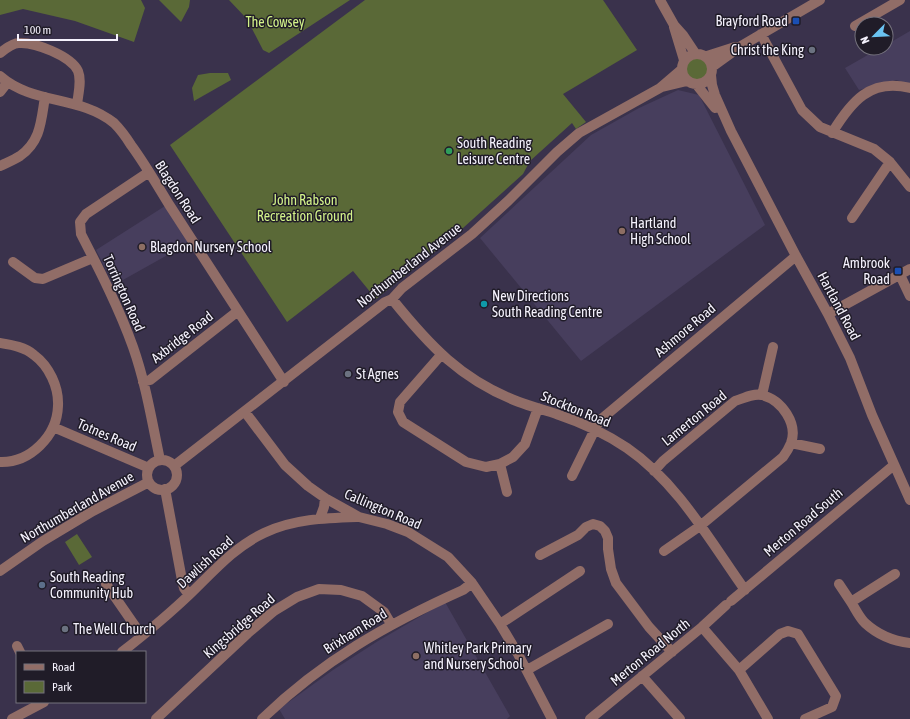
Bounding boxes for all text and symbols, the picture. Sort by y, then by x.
place label: Brayford Road [715,13,788,29]
park label: The Cowsey [246,14,305,30]
scale bar [18,16,117,42]
marker: Brayford Road [791,16,801,26]
north arrow [854,16,894,56]
text: 100 m [24,23,51,37]
text: N [858,35,872,45]
place label: Christ the King [731,42,804,58]
marker: Christ the King [807,45,817,55]
place label: South Reading Leisure Centre [457,135,532,167]
marker: South Reading Leisure Centre [444,146,454,156]
street label: Blagdon Road [152,158,204,226]
park label: John Rabson Recreation Ground [257,192,353,224]
place label: Hartland High School [630,215,691,247]
street label: Northumberland Avenue [354,219,464,311]
marker: Hartland High School [617,226,627,236]
place label: Blagdon Nursery School [150,239,272,255]
marker: Blagdon Nursery School [137,242,147,252]
street label: Torrington Road [100,252,148,334]
place label: Ambrook Road [843,255,890,287]
marker: Ambrook Road [893,266,903,276]
street label: Hartland Road [814,269,864,343]
place label: New Directions South Reading Centre [492,288,602,320]
marker: New Directions South Reading Centre [479,299,489,309]
street label: Ashmore Road [651,300,719,360]
street label: Axbridge Road [148,308,216,366]
place label: St Agnes [356,366,399,382]
marker: St Agnes [343,369,353,379]
street label: Lamerton Road [659,387,729,449]
street label: Stockton Road [539,388,613,430]
street label: Totnes Road [75,415,139,455]
street label: Northumberland Avenue [18,468,136,546]
street label: Merton Road South [760,485,846,559]
street label: Callington Road [342,486,424,532]
street label: Dawlish Road [174,533,236,591]
place label: South Reading Community Hub [50,569,133,601]
marker: South Reading Community Hub [37,580,47,590]
street label: Kingsbridge Road [200,591,278,661]
street label: Brixham Road [320,605,390,657]
street label: Merton Road North [607,615,693,689]
place label: The Well Church [73,621,155,637]
marker: The Well Church [60,624,70,634]
place label: Whitley Park Primary and Nursery School [424,640,532,672]
legend [16,651,146,703]
marker: Whitley Park Primary and Nursery School [411,651,421,661]
text: Road [52,660,75,674]
text: Park [52,680,73,694]

